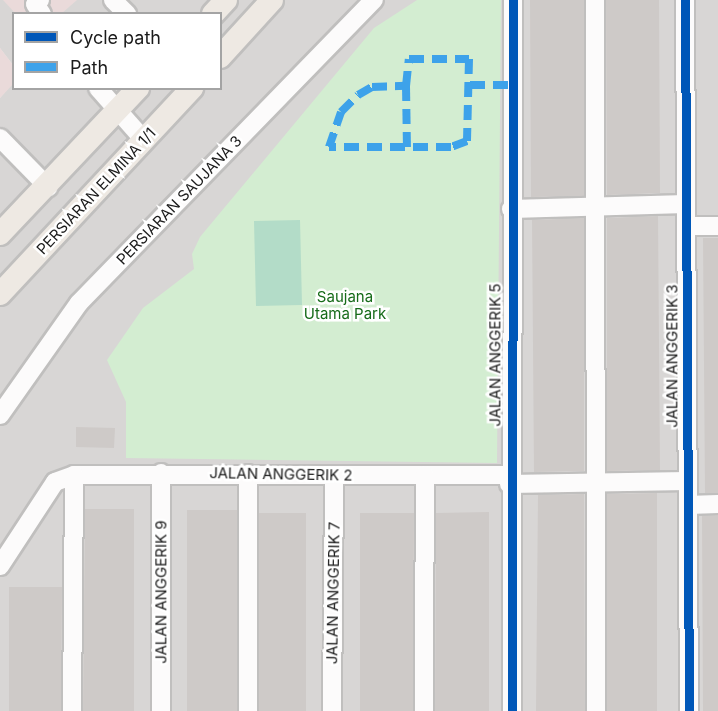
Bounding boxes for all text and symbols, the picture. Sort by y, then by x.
legend [12,12,222,90]
text: Cycle path [70,27,161,48]
text: Path [70,57,108,78]
street label: PERSIARAN ELMINA 1/1 [33,124,159,258]
street label: PERSIARAN SAUJANA 3 [113,132,245,268]
street label: JALAN ANGGERIK 5 [486,283,504,427]
street label: JALAN ANGGERIK 3 [663,284,681,428]
park label: Saujana Utama Park [304,287,386,322]
street label: JALAN ANGGERIK 2 [209,464,353,484]
street label: JALAN ANGGERIK 9 [152,520,170,664]
street label: JALAN ANGGERIK 7 [323,522,343,664]

